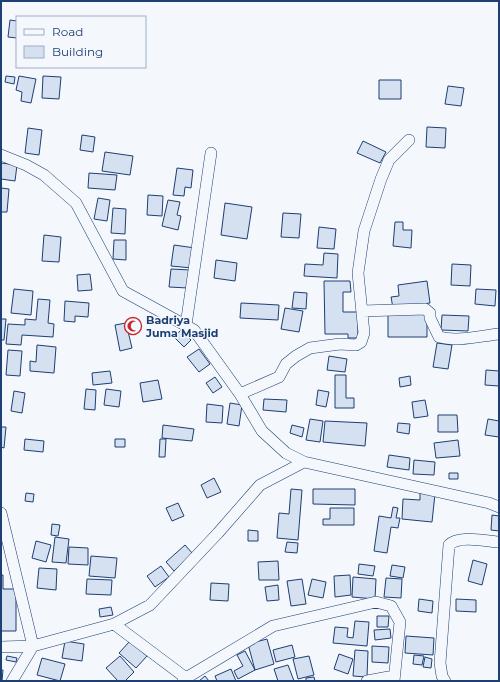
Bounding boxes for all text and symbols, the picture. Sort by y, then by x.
legend [16,16,146,68]
text: Road [52,24,83,39]
text: Building [52,44,103,59]
place label: Badriya Juma Masjid [145,313,218,340]
mosque icon: Badriya Juma Masjid [123,316,143,336]

